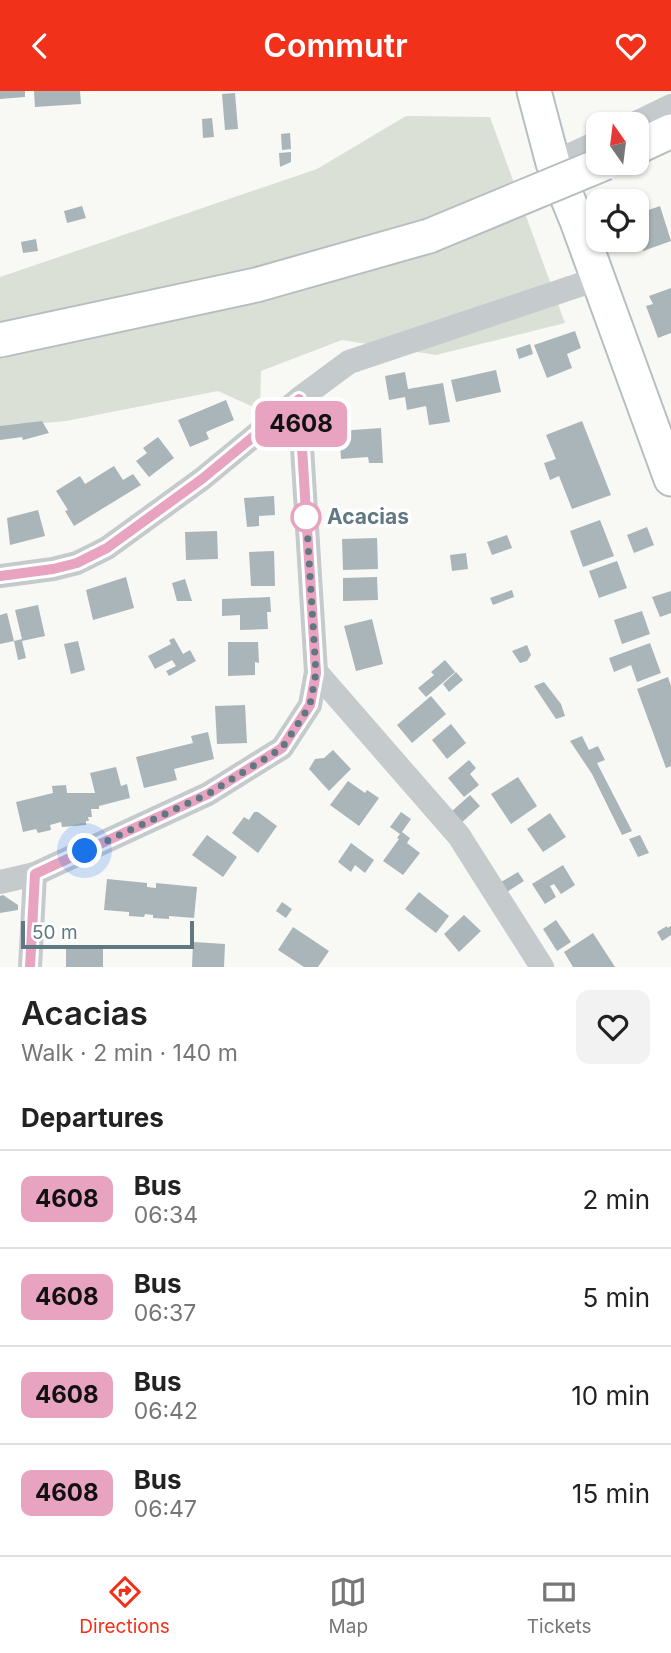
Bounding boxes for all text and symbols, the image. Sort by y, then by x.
text: Commutr [263,26,408,65]
icon: back [21,27,59,65]
icon: heart [612,27,650,65]
north arrow [586,112,649,175]
map controls [586,112,649,252]
button: locate [586,189,649,252]
line badge: 4608 [252,401,350,447]
text: 4608 [269,409,333,438]
marker: Acacias [291,502,321,532]
place label: Acacias [327,504,409,529]
your location [67,833,102,868]
scale bar [21,918,194,950]
text: 50 m [32,921,78,944]
button: heart [576,990,650,1064]
text: Acacias [21,993,148,1033]
text: Walk · 2 min · 140 m [21,1039,238,1067]
text: Departures [21,1102,164,1133]
text: Bus [134,1170,182,1201]
text: 4608 [35,1184,99,1213]
text: 2 min [582,1184,650,1215]
text: 06:34 [134,1201,198,1229]
text: Bus [134,1268,182,1299]
text: 4608 [35,1282,99,1311]
text: 5 min [582,1282,650,1313]
text: 06:37 [134,1299,196,1327]
text: Bus [134,1366,182,1397]
text: 4608 [35,1380,99,1409]
text: 10 min [571,1380,650,1411]
text: 06:42 [134,1397,198,1425]
text: Bus [134,1464,182,1495]
text: 4608 [35,1478,99,1507]
text: 15 min [572,1478,650,1509]
text: 06:47 [134,1495,197,1523]
tab: Directions [79,1573,170,1638]
tab: Map [329,1573,368,1638]
tab: Tickets [527,1573,592,1638]

